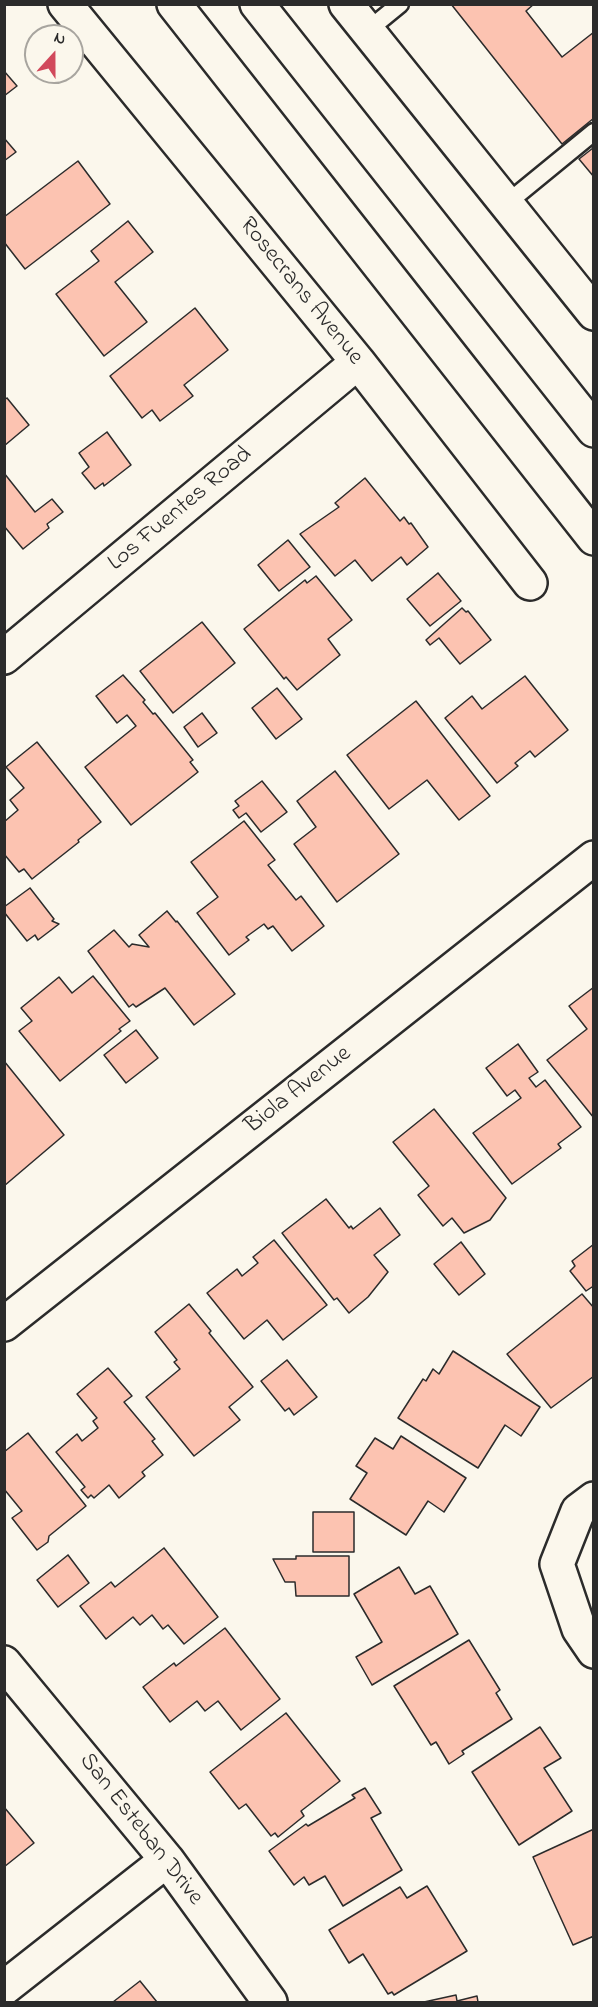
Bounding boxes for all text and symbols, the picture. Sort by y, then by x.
north arrow [24,24,84,84]
text: N [50,26,69,52]
street label: Rosecrans Avenue [232,212,368,372]
street label: Los Fuentes Road [103,441,259,579]
street label: Biola Avenue [240,1041,358,1141]
street label: San Esteban Drive [72,1748,208,1912]

